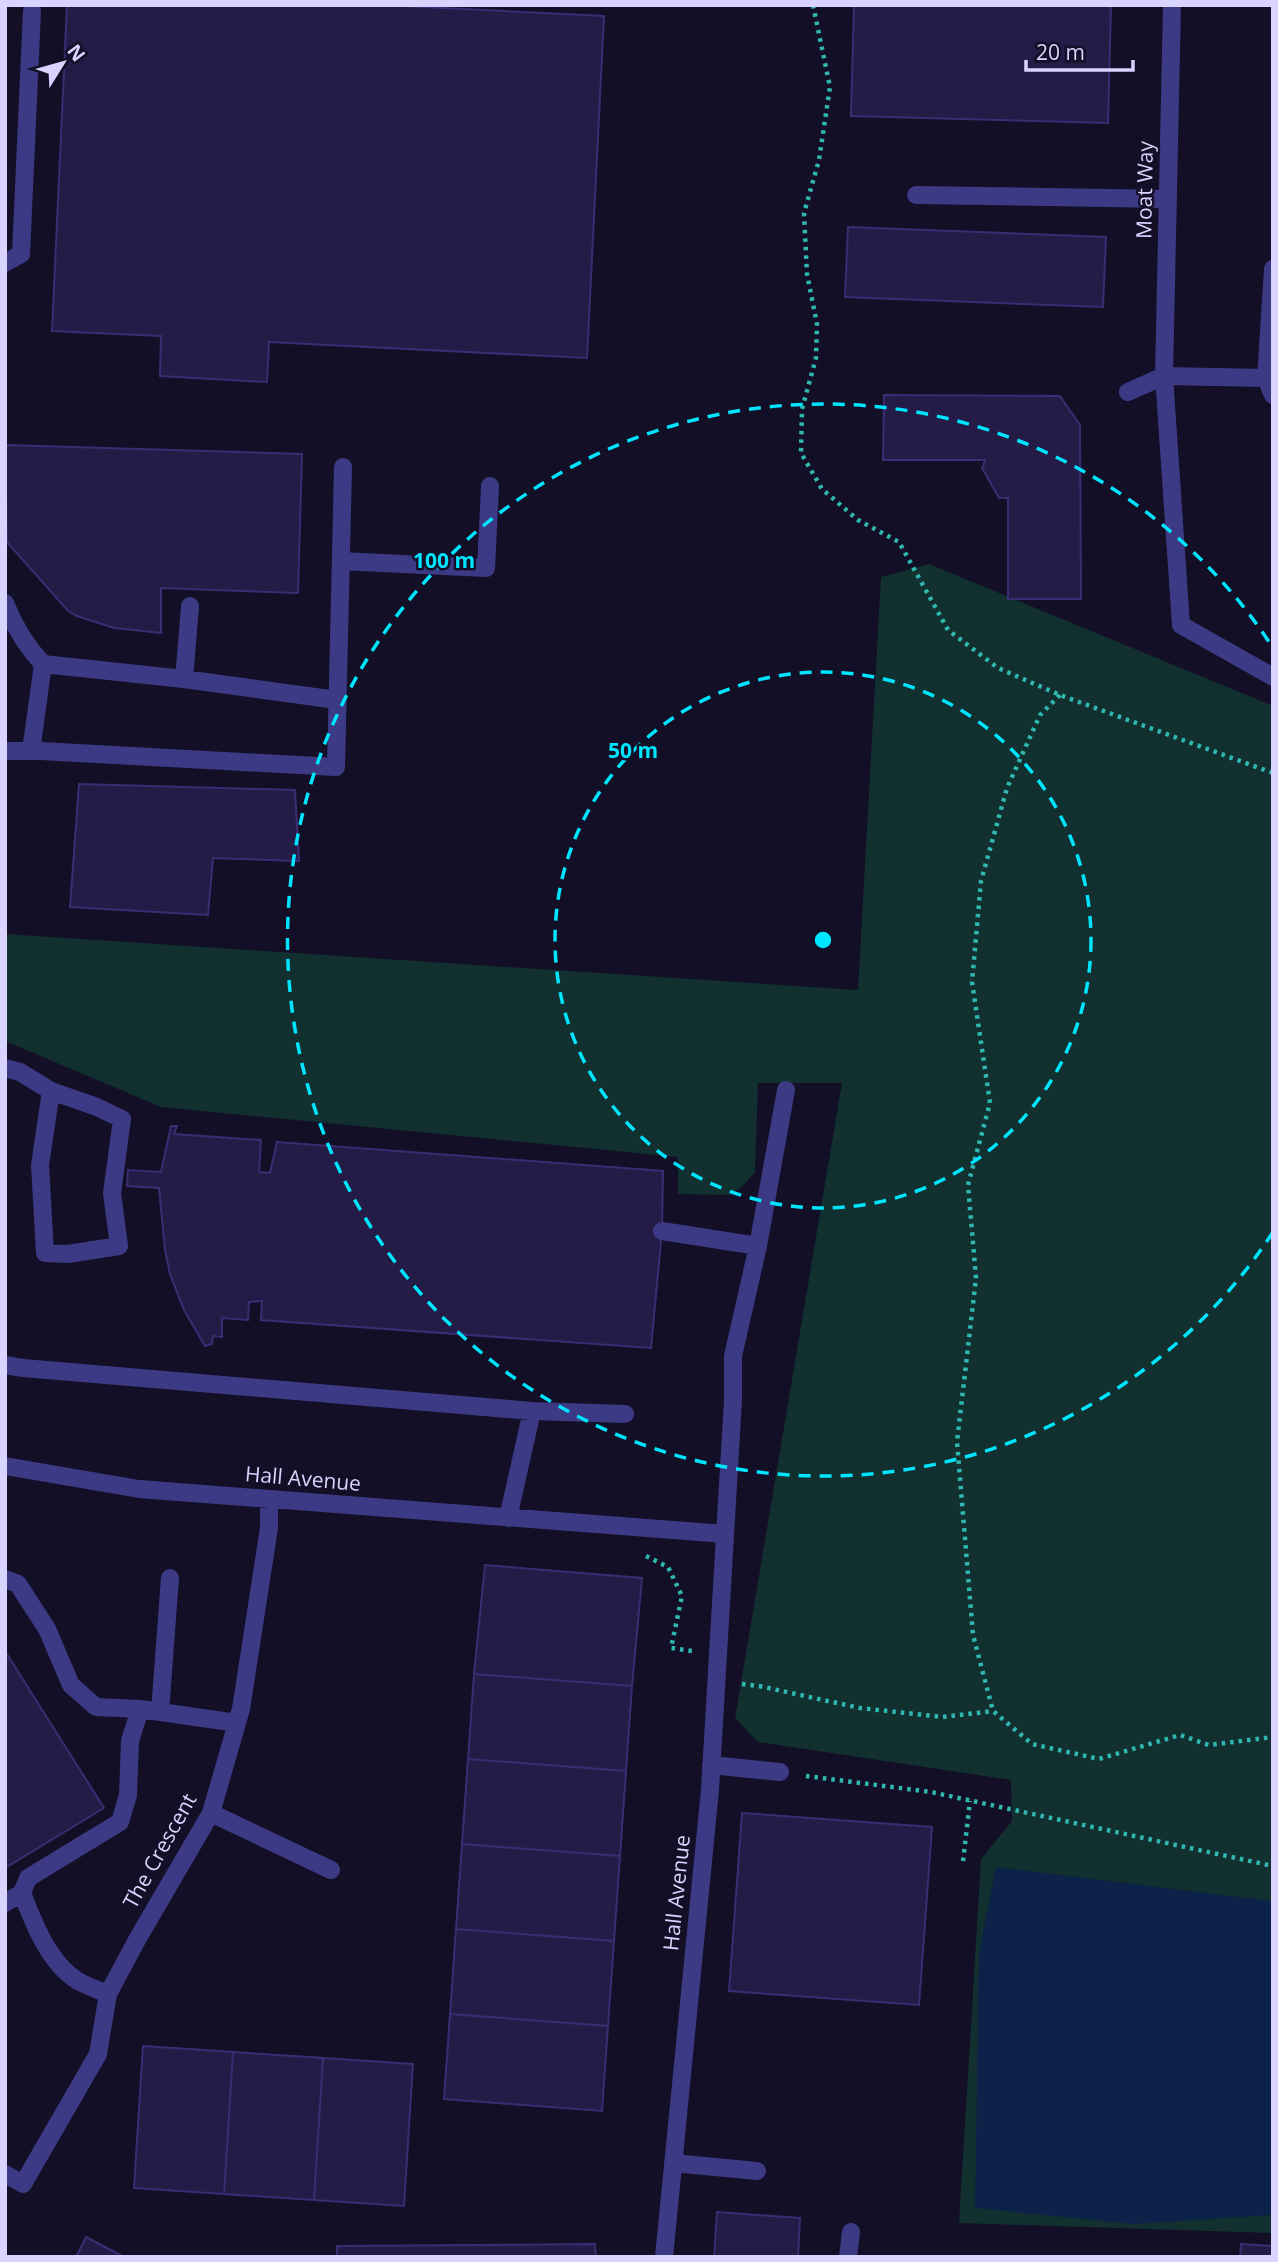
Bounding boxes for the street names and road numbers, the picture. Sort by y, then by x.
street label: Moat Way [1129,140,1159,239]
street label: Hall Avenue [244,1459,362,1497]
street label: The Crescent [116,1788,202,1913]
street label: Hall Avenue [656,1834,696,1952]

